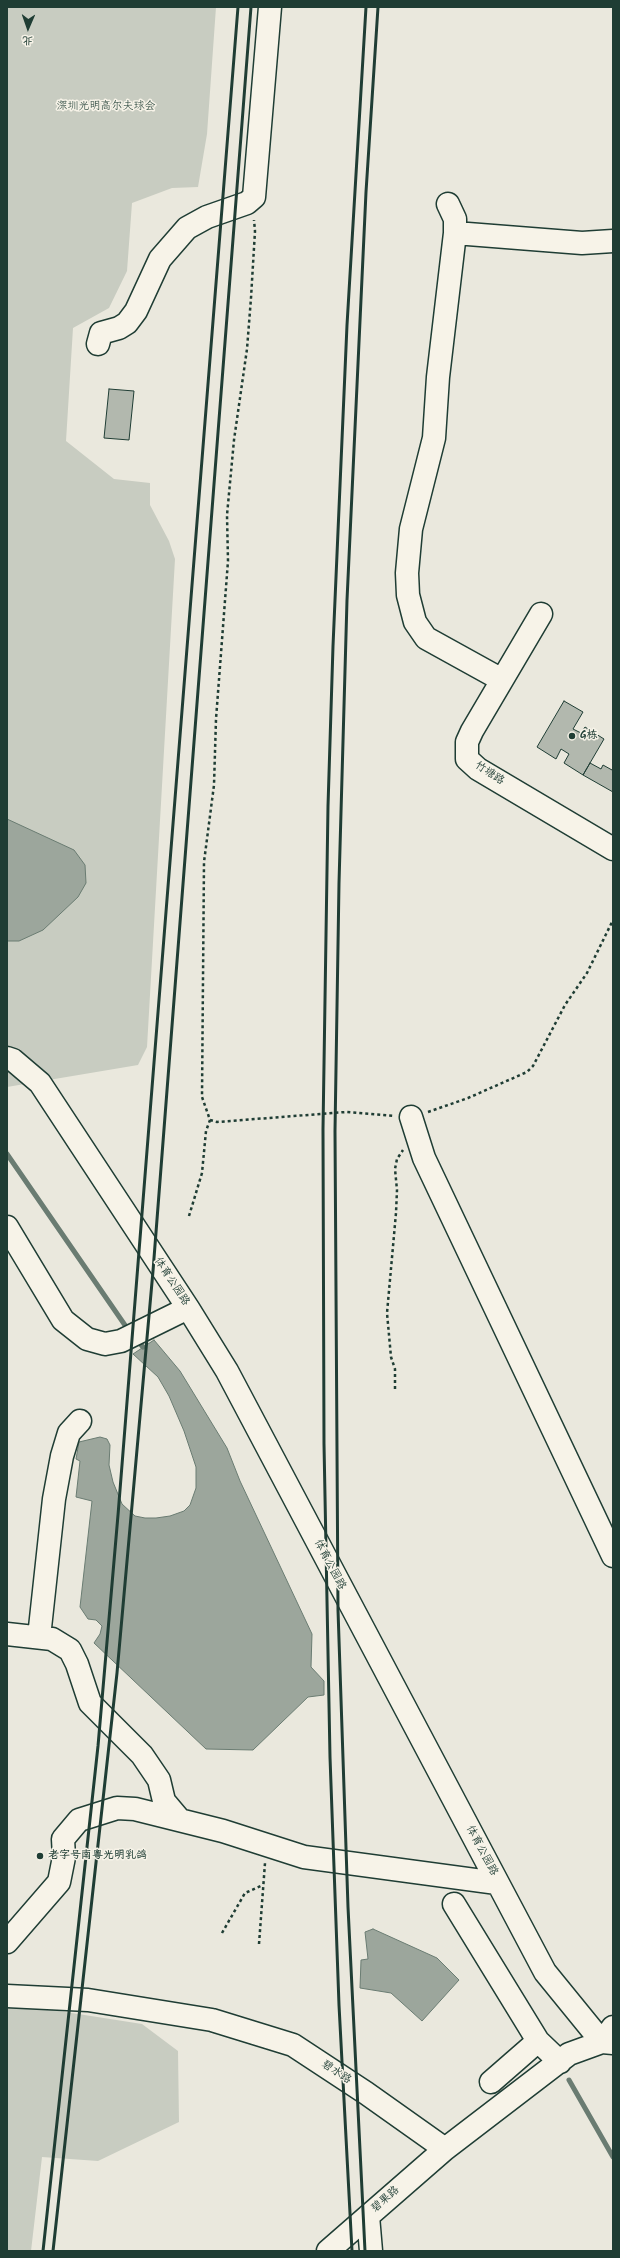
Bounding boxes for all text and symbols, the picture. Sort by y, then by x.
north arrow [8,8,48,48]
text: 北 [22,31,33,49]
park label: 深圳光明高尔夫球会 [57,100,155,114]
place label: G栋 [580,729,598,743]
marker: G栋 [567,731,577,741]
street label: 竹塘路 [472,759,506,789]
street label: 体育公园路 [150,1255,192,1309]
street label: 体育公园路 [310,1538,348,1592]
street label: 体育公园路 [462,1824,500,1878]
place label: 老字号南粤光明乳鸽 [48,1849,147,1863]
marker: 老字号南粤光明乳鸽 [35,1851,45,1861]
street label: 碧水路 [319,2058,353,2088]
street label: 碧果路 [369,2184,403,2216]

